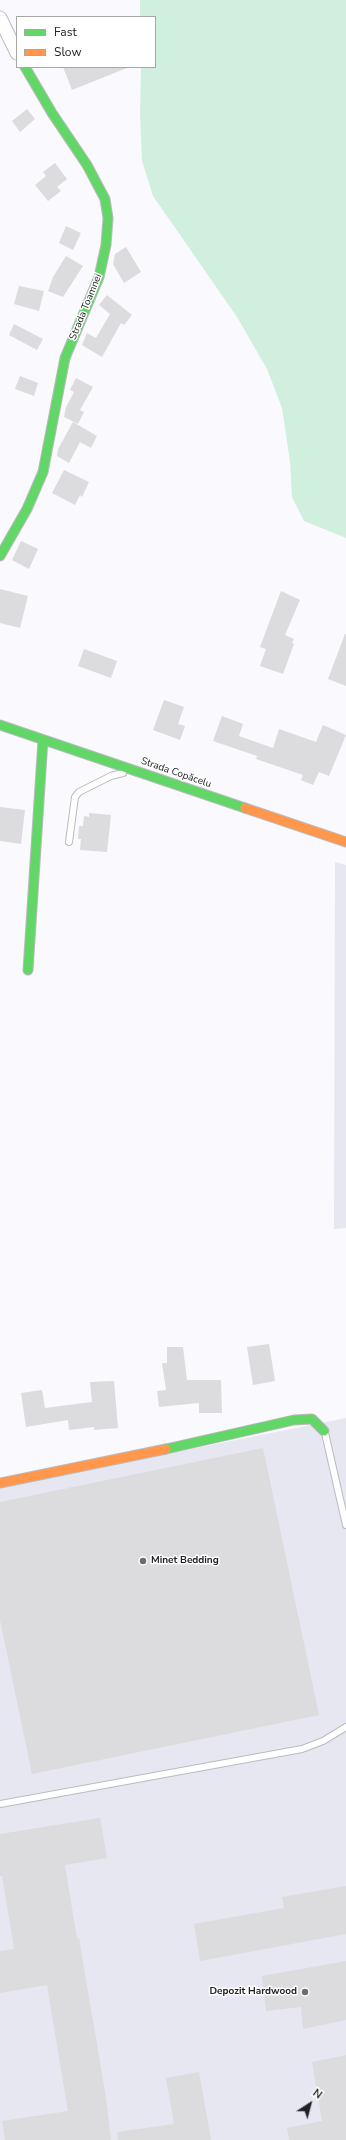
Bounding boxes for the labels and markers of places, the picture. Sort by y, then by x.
place label: Minet Bedding [151,1555,219,1567]
marker: Minet Bedding [138,1556,148,1566]
place label: Depozit Hardwood [209,1986,297,1998]
marker: Depozit Hardwood [300,1987,310,1997]

